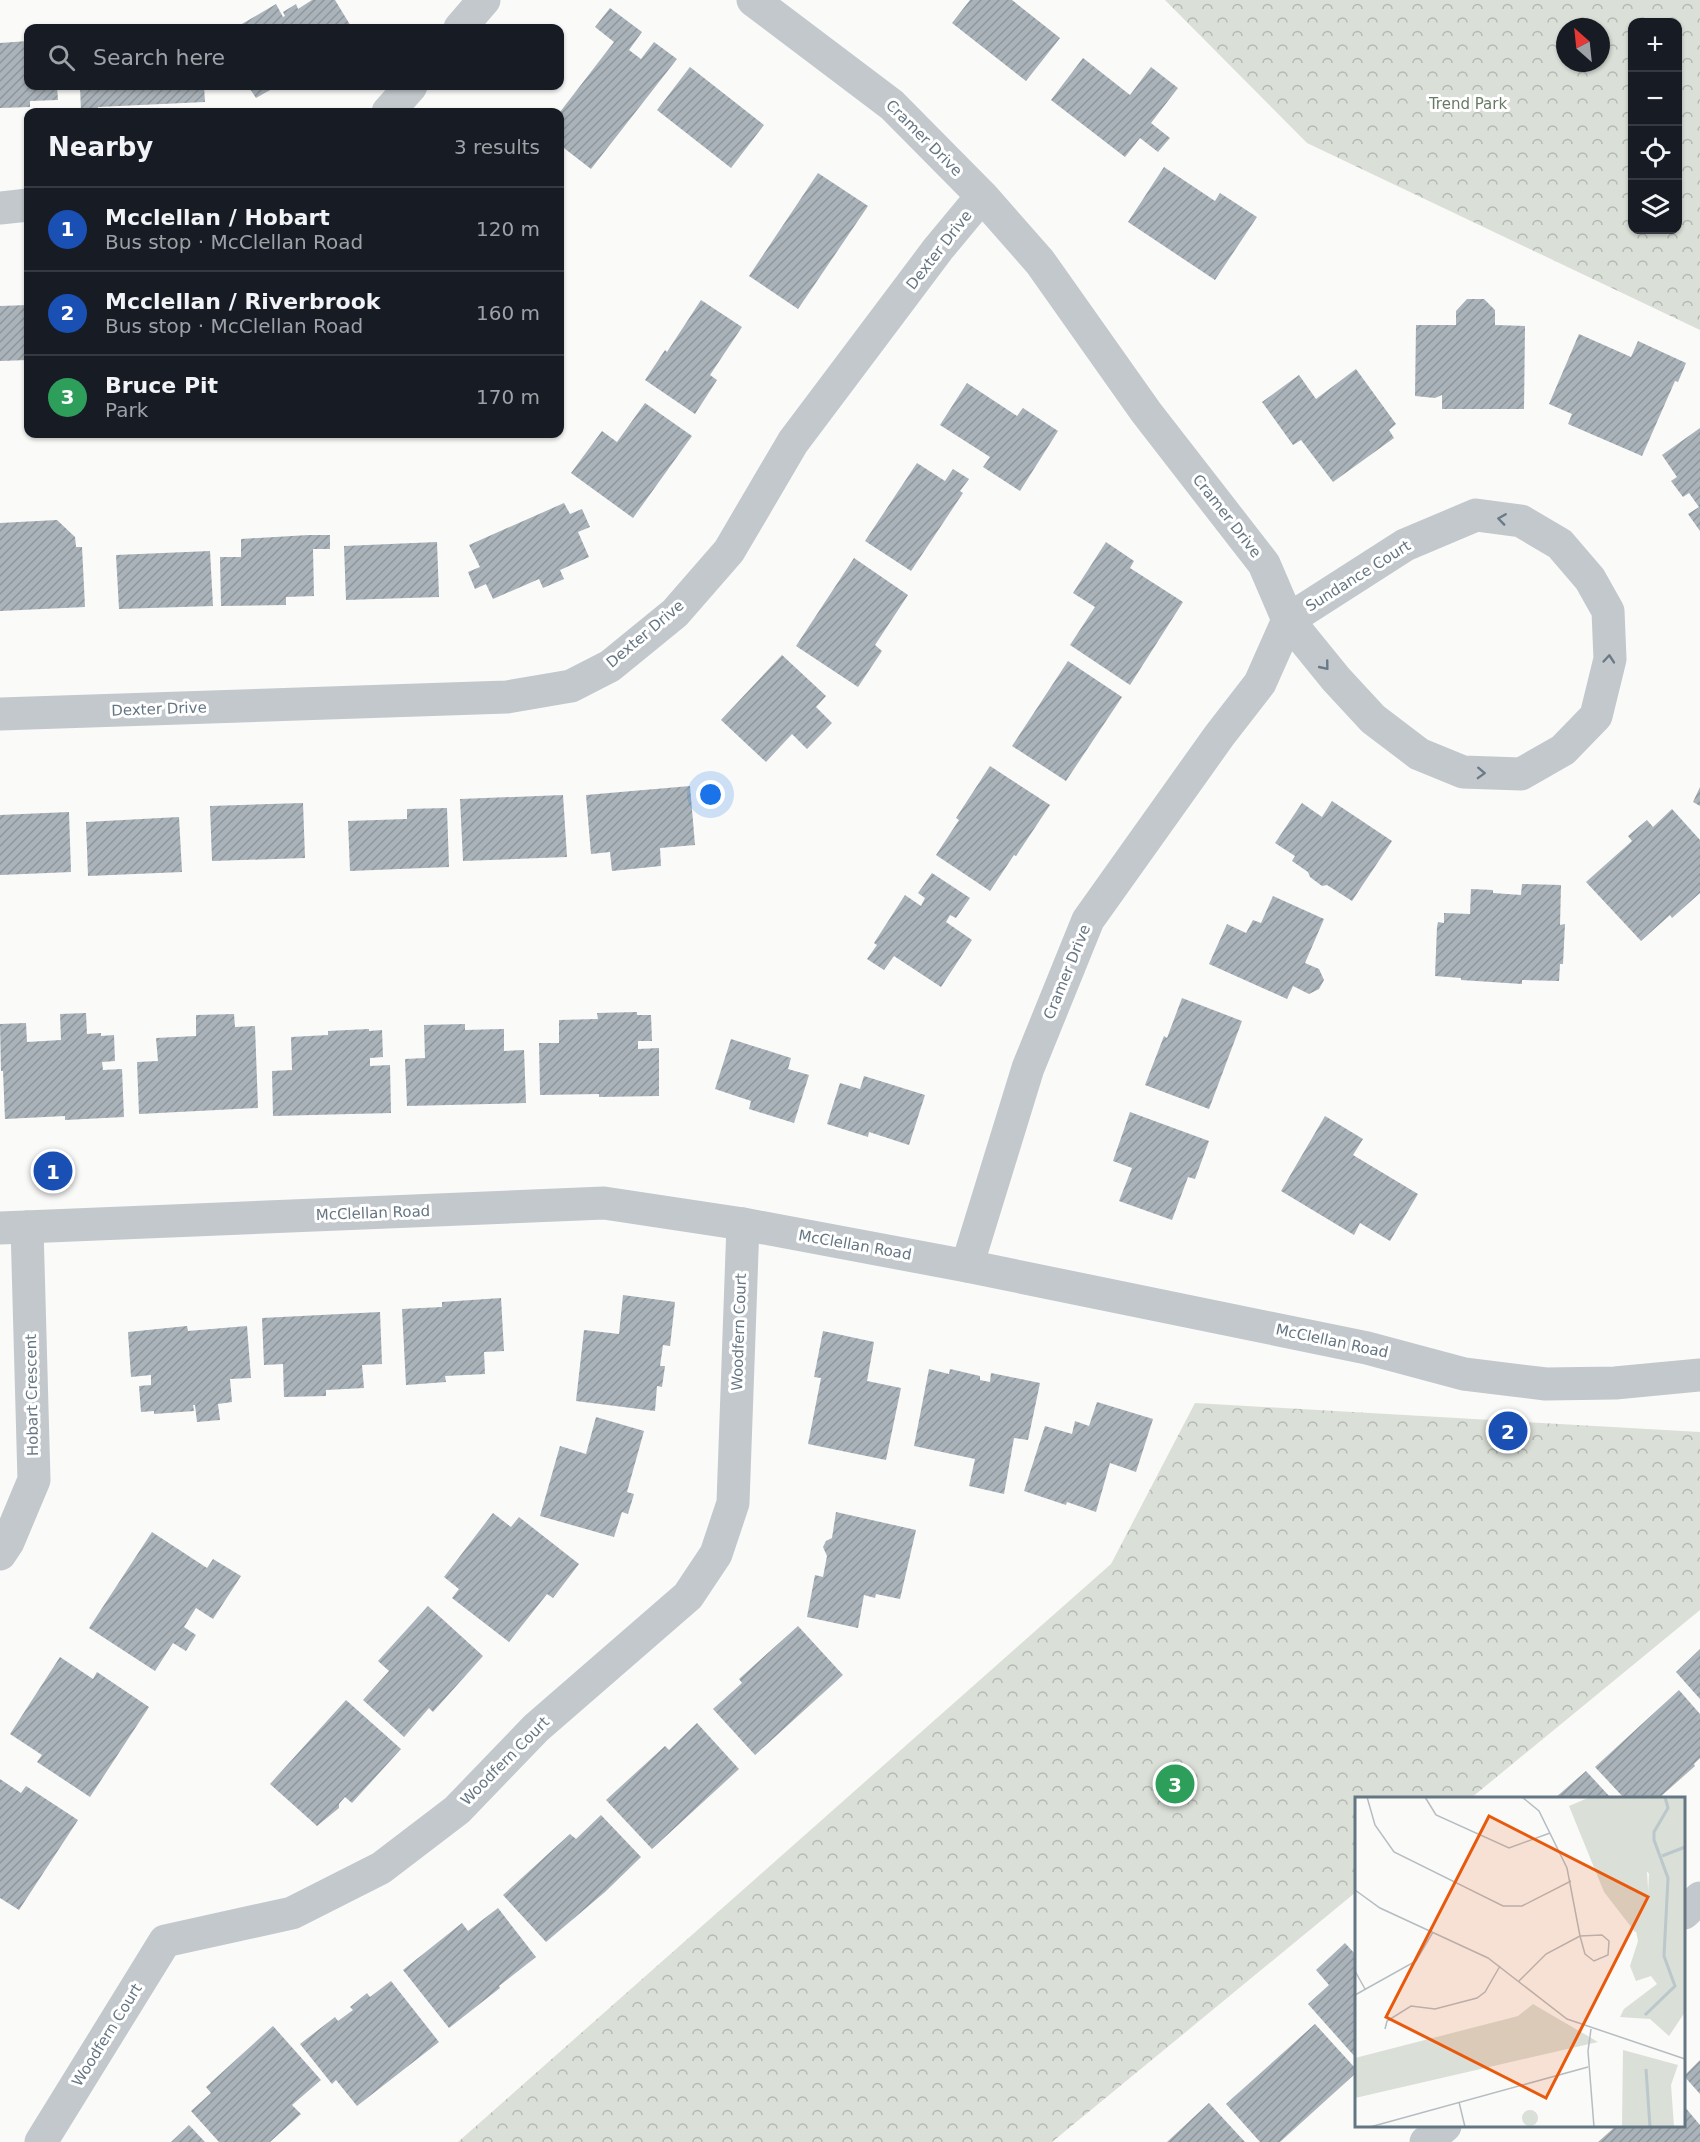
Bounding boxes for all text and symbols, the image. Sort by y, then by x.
north arrow [1556,18,1610,72]
map controls [1628,18,1682,234]
button: + [1628,18,1682,72]
search box [24,24,564,90]
icon: search [45,41,78,74]
text: Search here [93,45,225,70]
button: − [1628,72,1682,126]
park label: Trend Park [1428,95,1507,113]
street label: Cramer Drive [882,96,966,180]
button: locate [1628,126,1682,180]
text: Nearby [48,132,153,162]
text: 3 results [454,135,540,159]
button: layers [1628,180,1682,234]
text: Mcclellan / Hobart [105,205,330,230]
street label: Dexter Drive [903,207,975,293]
text: 1 [61,217,74,241]
text: 120 m [476,217,540,241]
text: Bus stop · McClellan Road [105,230,363,254]
text: Mcclellan / Riverbrook [105,289,380,314]
text: 2 [61,301,74,325]
text: 160 m [476,301,540,325]
text: Bus stop · McClellan Road [105,314,363,338]
text: Bruce Pit [105,373,218,398]
text: 3 [61,385,74,409]
text: 170 m [476,385,540,409]
text: Park [105,398,148,422]
street label: Cramer Drive [1189,471,1265,561]
one-way arrow [1497,513,1506,526]
street label: Sundance Court [1302,536,1414,615]
street label: Dexter Drive [603,596,687,672]
one-way arrow [1602,654,1615,663]
one-way arrow [1318,659,1329,670]
street label: Dexter Drive [111,698,207,720]
one-way arrow [1476,766,1485,779]
your location [696,780,725,809]
street label: Cramer Drive [1040,922,1094,1022]
pin: 1 [34,1148,72,1194]
street label: McClellan Road [315,1202,431,1224]
street label: McClellan Road [797,1226,913,1264]
street label: Woodfern Court [728,1273,750,1391]
street label: McClellan Road [1274,1320,1390,1362]
street label: Hobart Crescent [22,1334,42,1456]
pin: 2 [1488,1408,1528,1454]
street label: Woodfern Court [457,1713,553,1809]
pin: 3 [1156,1762,1194,1806]
inset map [1355,1797,1685,2127]
street label: Woodfern Court [68,1980,146,2090]

